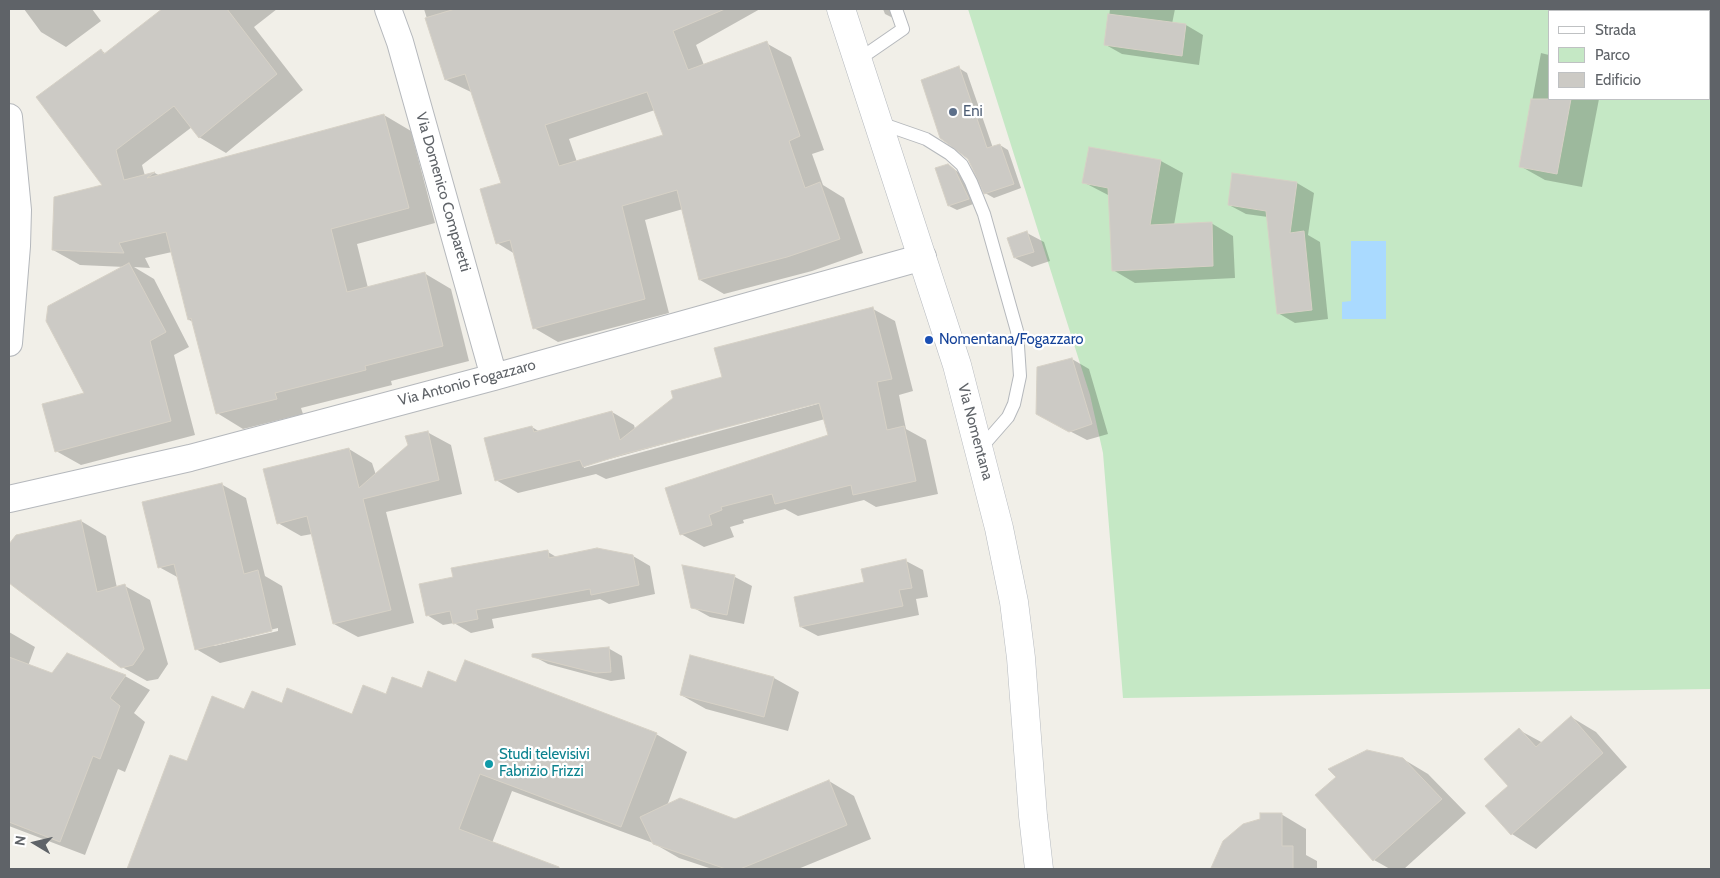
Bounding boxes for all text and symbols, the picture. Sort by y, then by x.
legend [1548,10,1710,100]
text: Strada [1595,21,1636,39]
text: Parco [1595,46,1630,64]
text: Edificio [1595,71,1641,89]
place label: Eni [963,103,983,121]
marker: Eni [947,106,959,118]
street label: Via Domenico Comparetti [412,110,474,274]
place label: Nomentana/Fogazzaro [939,331,1084,349]
marker: Nomentana/Fogazzaro [923,334,935,346]
street label: Via Antonio Fogazzaro [396,356,538,410]
street label: Via Nomentana [953,382,997,482]
place label: Studi televisivi Fabrizio Frizzi [499,746,590,781]
marker: Studi televisivi Fabrizio Frizzi [483,758,495,770]
north arrow [10,818,60,868]
text: N [11,834,30,847]

